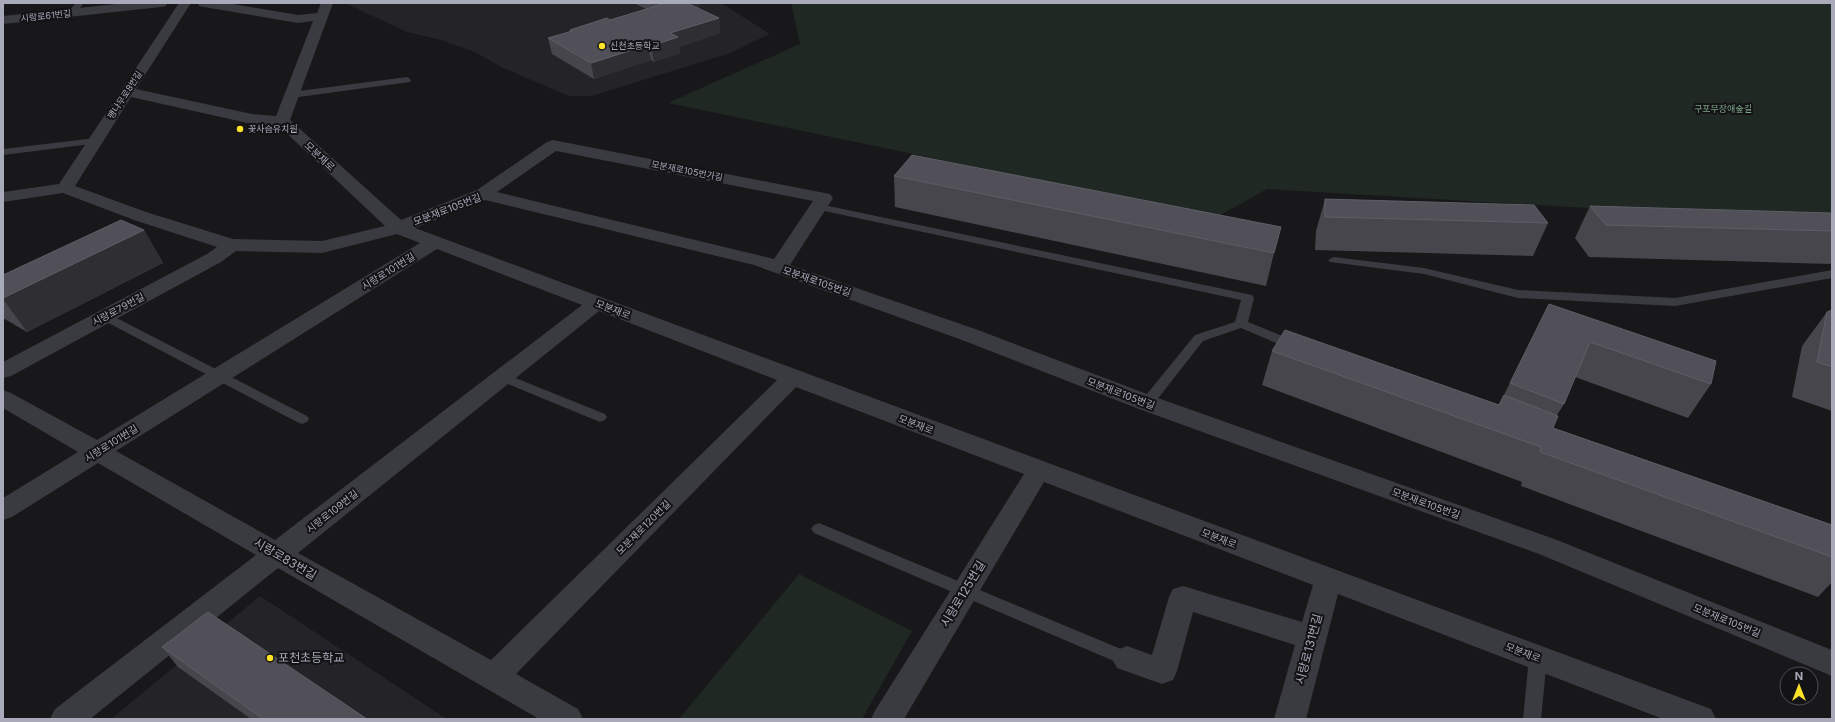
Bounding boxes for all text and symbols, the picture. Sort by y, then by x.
street label: 시랑로61번길 [20,7,72,24]
place label: 신천초등학교 [610,40,660,51]
marker: 신천초등학교 [597,41,607,51]
street label: 팽나무로8번길 [105,69,144,121]
park label: 구포무장애숲길 [1694,103,1752,114]
place label: 꽃사슴유치원 [248,123,298,134]
marker: 꽃사슴유치원 [235,124,245,134]
street label: 모분재로 [302,139,338,173]
street label: 모분재로105번가길 [650,158,724,183]
street label: 모분재로105번길 [411,191,483,227]
street label: 시랑로101번길 [359,250,417,292]
street label: 모분재로105번길 [781,264,853,298]
street label: 시랑로79번길 [90,290,146,328]
street label: 모분재로 [594,297,632,321]
street label: 모분재로105번길 [1085,375,1157,411]
street label: 모분재로 [897,412,935,436]
street label: 시랑로101번길 [82,422,140,464]
street label: 모분재로105번길 [1390,485,1462,521]
street label: 시랑로109번길 [304,487,360,535]
street label: 모분재로120번길 [613,497,673,557]
street label: 모분재로 [1200,526,1238,550]
street label: 시랑로83번길 [251,535,319,583]
street label: 시랑로125번길 [937,558,988,630]
street label: 모분재로105번길 [1692,601,1762,639]
street label: 시랑로131번길 [1292,612,1325,686]
street label: 모분재로 [1504,640,1542,664]
place label: 포천초등학교 [278,650,344,665]
marker: 포천초등학교 [265,653,275,663]
north arrow [1779,666,1819,706]
text: N [1795,669,1803,683]

